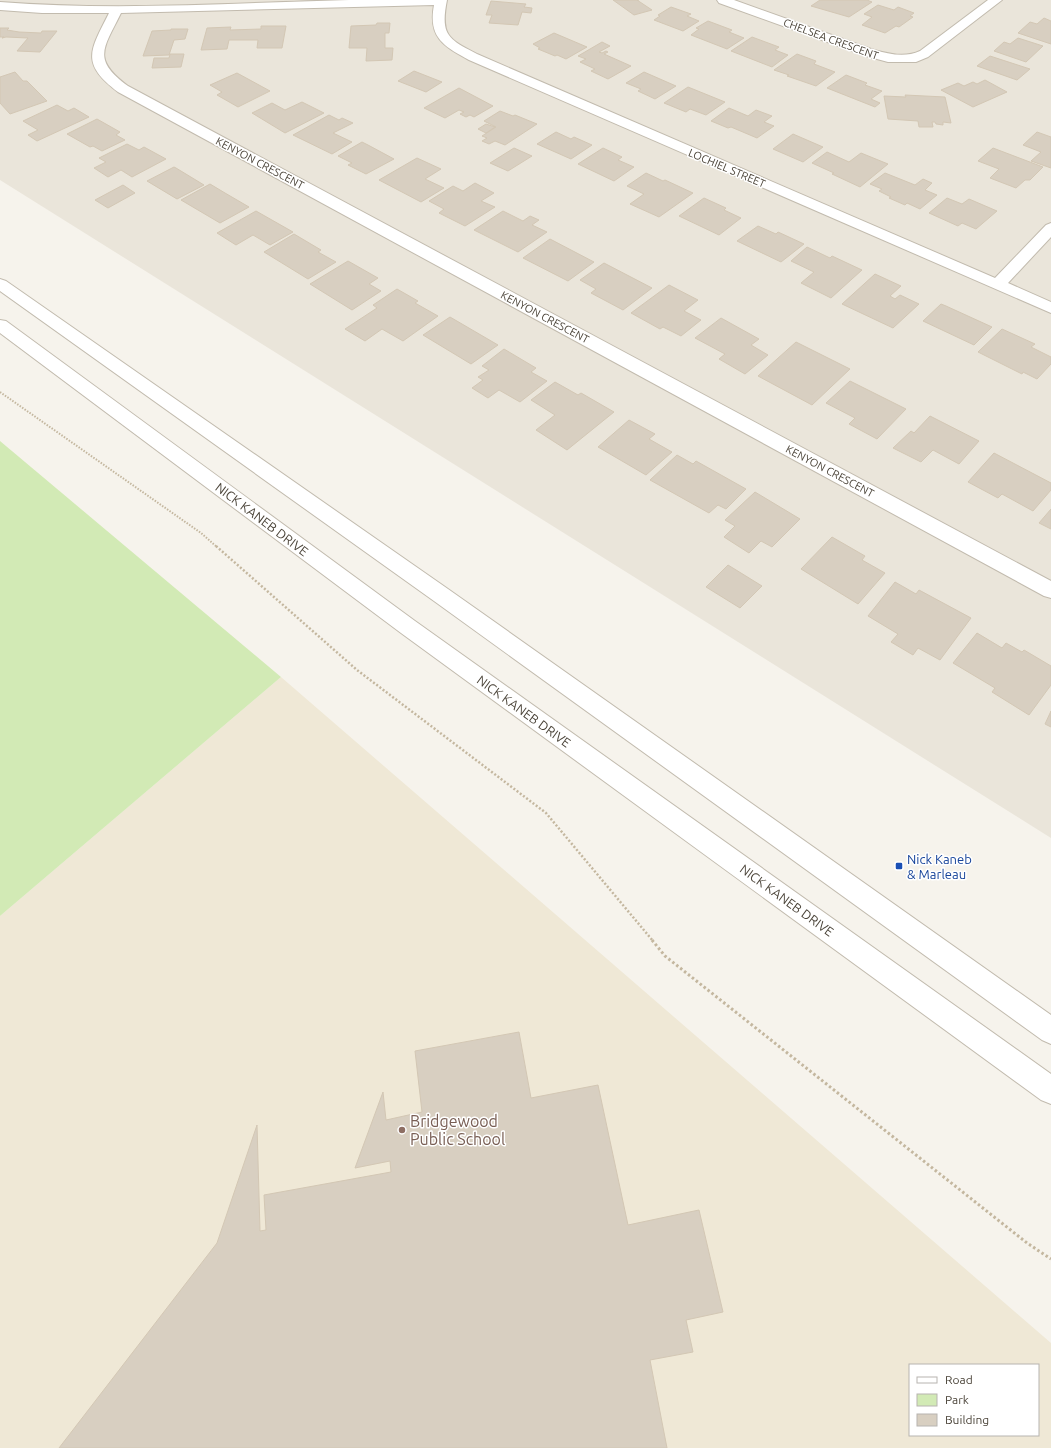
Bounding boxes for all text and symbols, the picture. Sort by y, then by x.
street label: CHELSEA CRESCENT [782,16,880,62]
street label: KENYON CRESCENT [214,135,306,191]
street label: LOCHIEL STREET [687,146,767,190]
street label: KENYON CRESCENT [499,289,591,345]
street label: KENYON CRESCENT [784,443,876,499]
street label: NICK KANEB DRIVE [213,480,311,558]
street label: NICK KANEB DRIVE [474,672,574,750]
place label: Nick Kaneb & Marleau [907,852,972,881]
street label: NICK KANEB DRIVE [737,861,837,939]
marker: Nick Kaneb & Marleau [894,861,904,871]
place label: Bridgewood Public School [410,1112,505,1148]
marker: Bridgewood Public School [397,1125,407,1135]
legend [909,1364,1039,1436]
text: Road [945,1373,973,1386]
text: Park [945,1393,969,1406]
text: Building [945,1413,989,1426]

